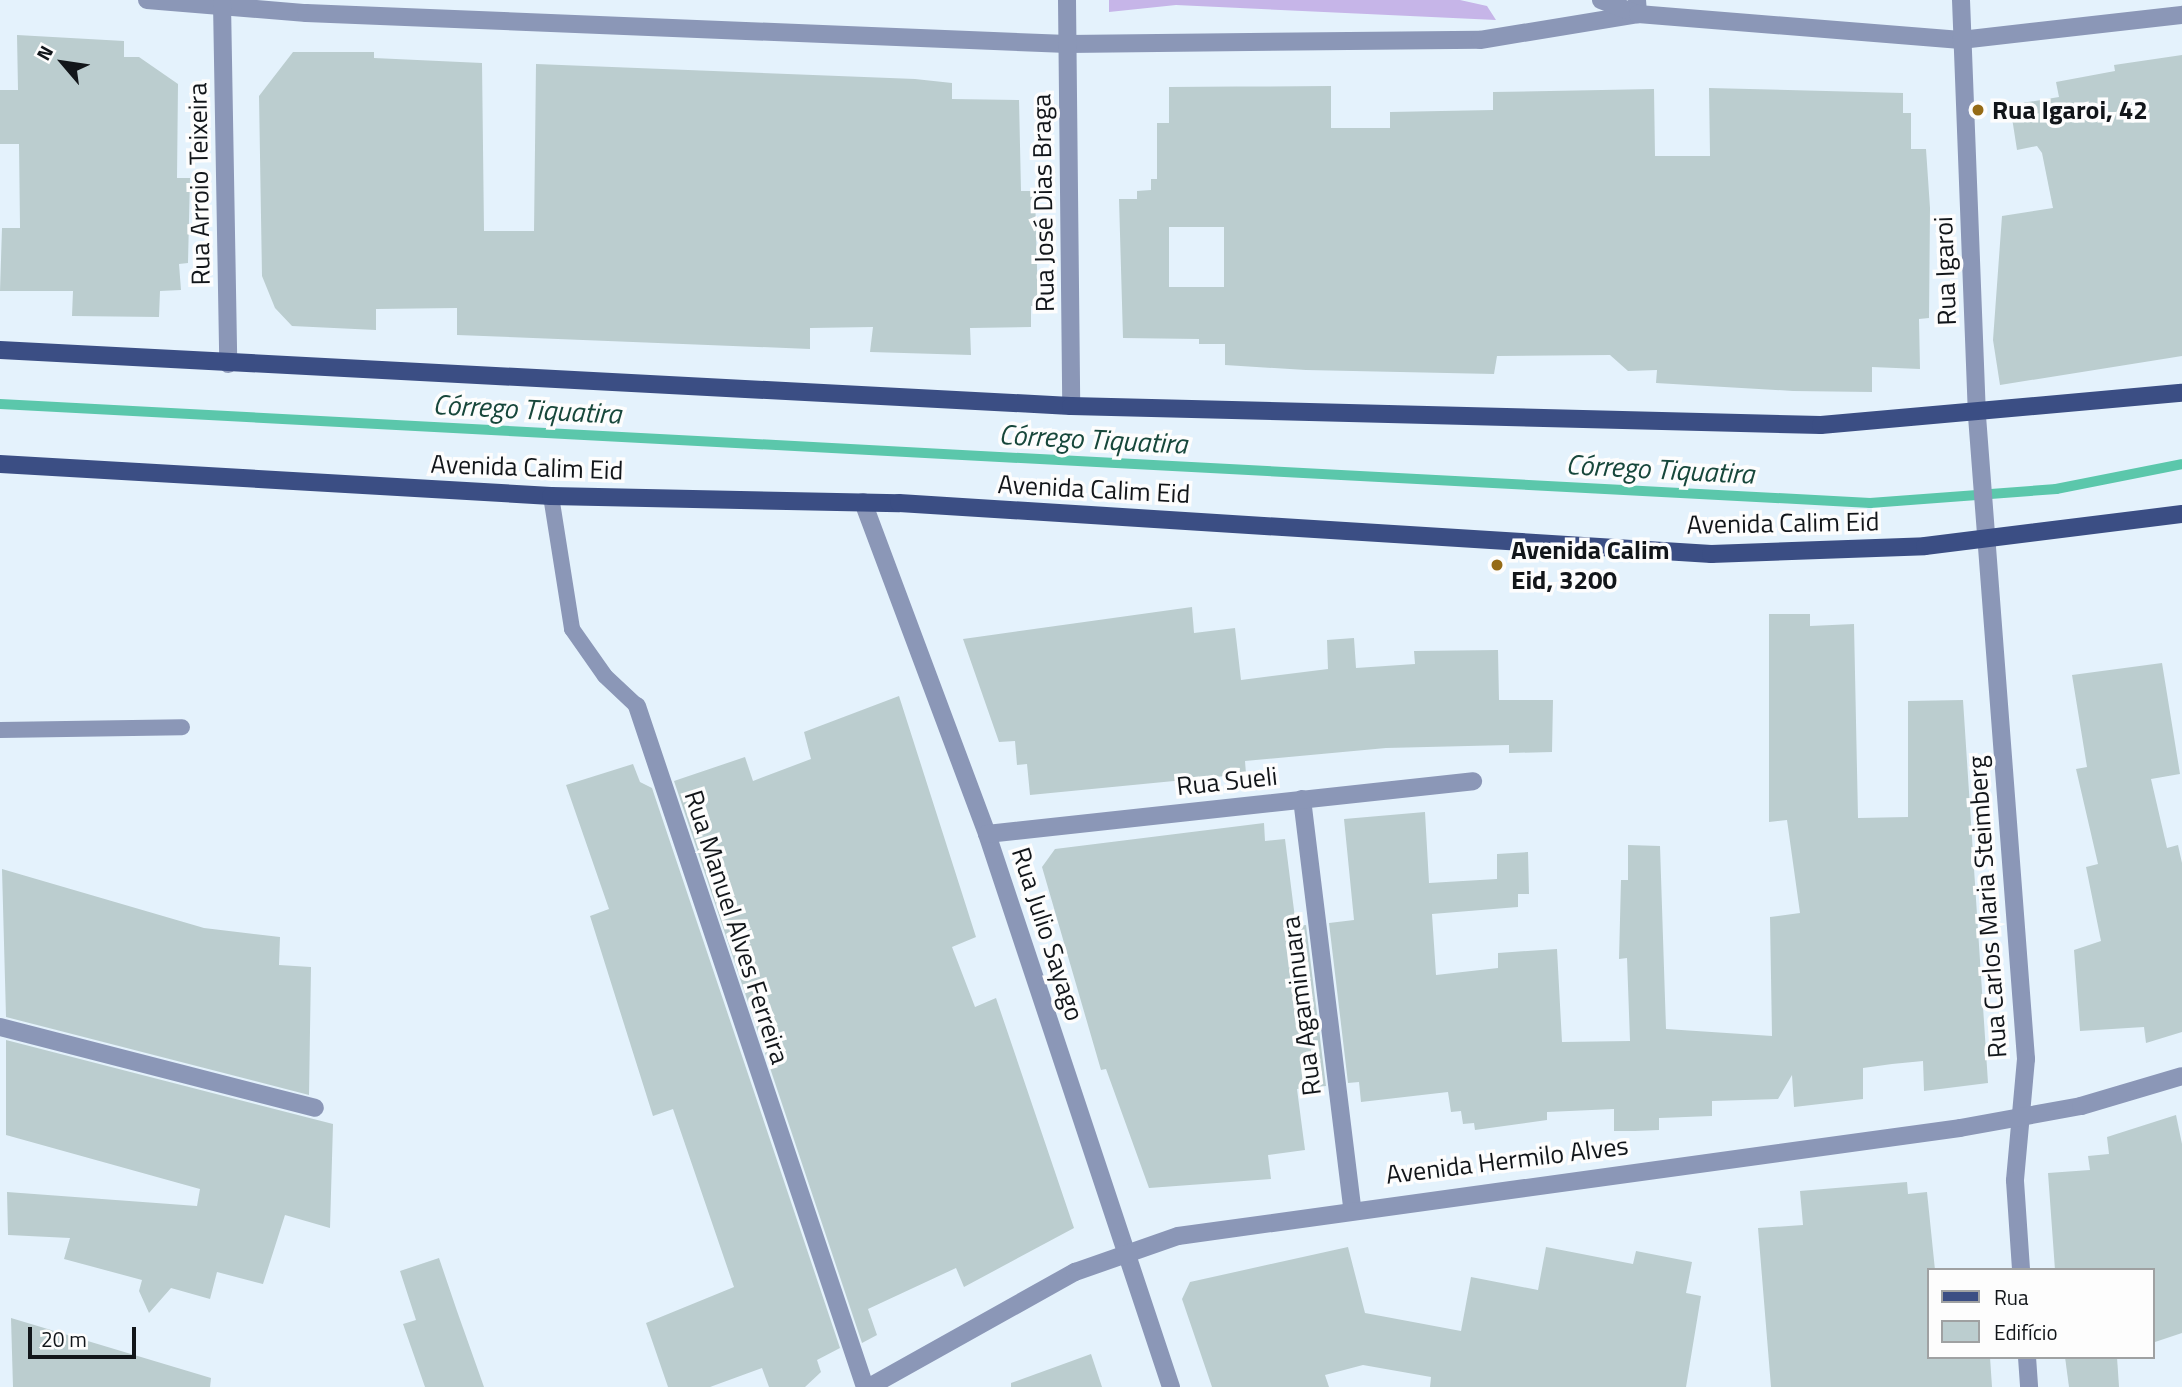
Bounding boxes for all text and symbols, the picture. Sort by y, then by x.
north arrow [28,28,98,98]
text: N [28,40,60,65]
street label: Rua Arroio Teixeira [182,82,216,286]
street label: Rua José Dias Braga [1025,94,1061,312]
place label: Rua Igaroi, 42 [1992,94,2148,126]
marker: Rua Igaroi, 42 [1970,102,1986,118]
street label: Rua Igaroi [1928,216,1962,326]
water label: Córrego Tiquatira [432,387,622,431]
water label: Córrego Tiquatira [998,417,1188,461]
water label: Córrego Tiquatira [1565,447,1755,491]
street label: Avenida Calim Eid [430,448,624,486]
street label: Avenida Calim Eid [997,468,1191,510]
street label: Avenida Calim Eid [1686,506,1880,540]
place label: Avenida Calim Eid, 3200 [1511,534,1670,596]
marker: Avenida Calim Eid, 3200 [1489,557,1505,573]
street label: Rua Carlos Maria Steimberg [1961,755,2013,1059]
street label: Rua Sueli [1175,760,1279,802]
street label: Rua Manuel Alves Ferreira [678,786,796,1068]
street label: Rua Julio Sayago [1005,843,1091,1025]
street label: Rua Agaminuara [1275,915,1327,1097]
street label: Avenida Hermilo Alves [1384,1130,1630,1190]
legend [1926,1268,2154,1359]
text: Rua [1994,1281,2029,1313]
scale bar [32,1314,140,1358]
text: Edifício [1994,1316,2058,1348]
text: 20 m [41,1323,87,1355]

